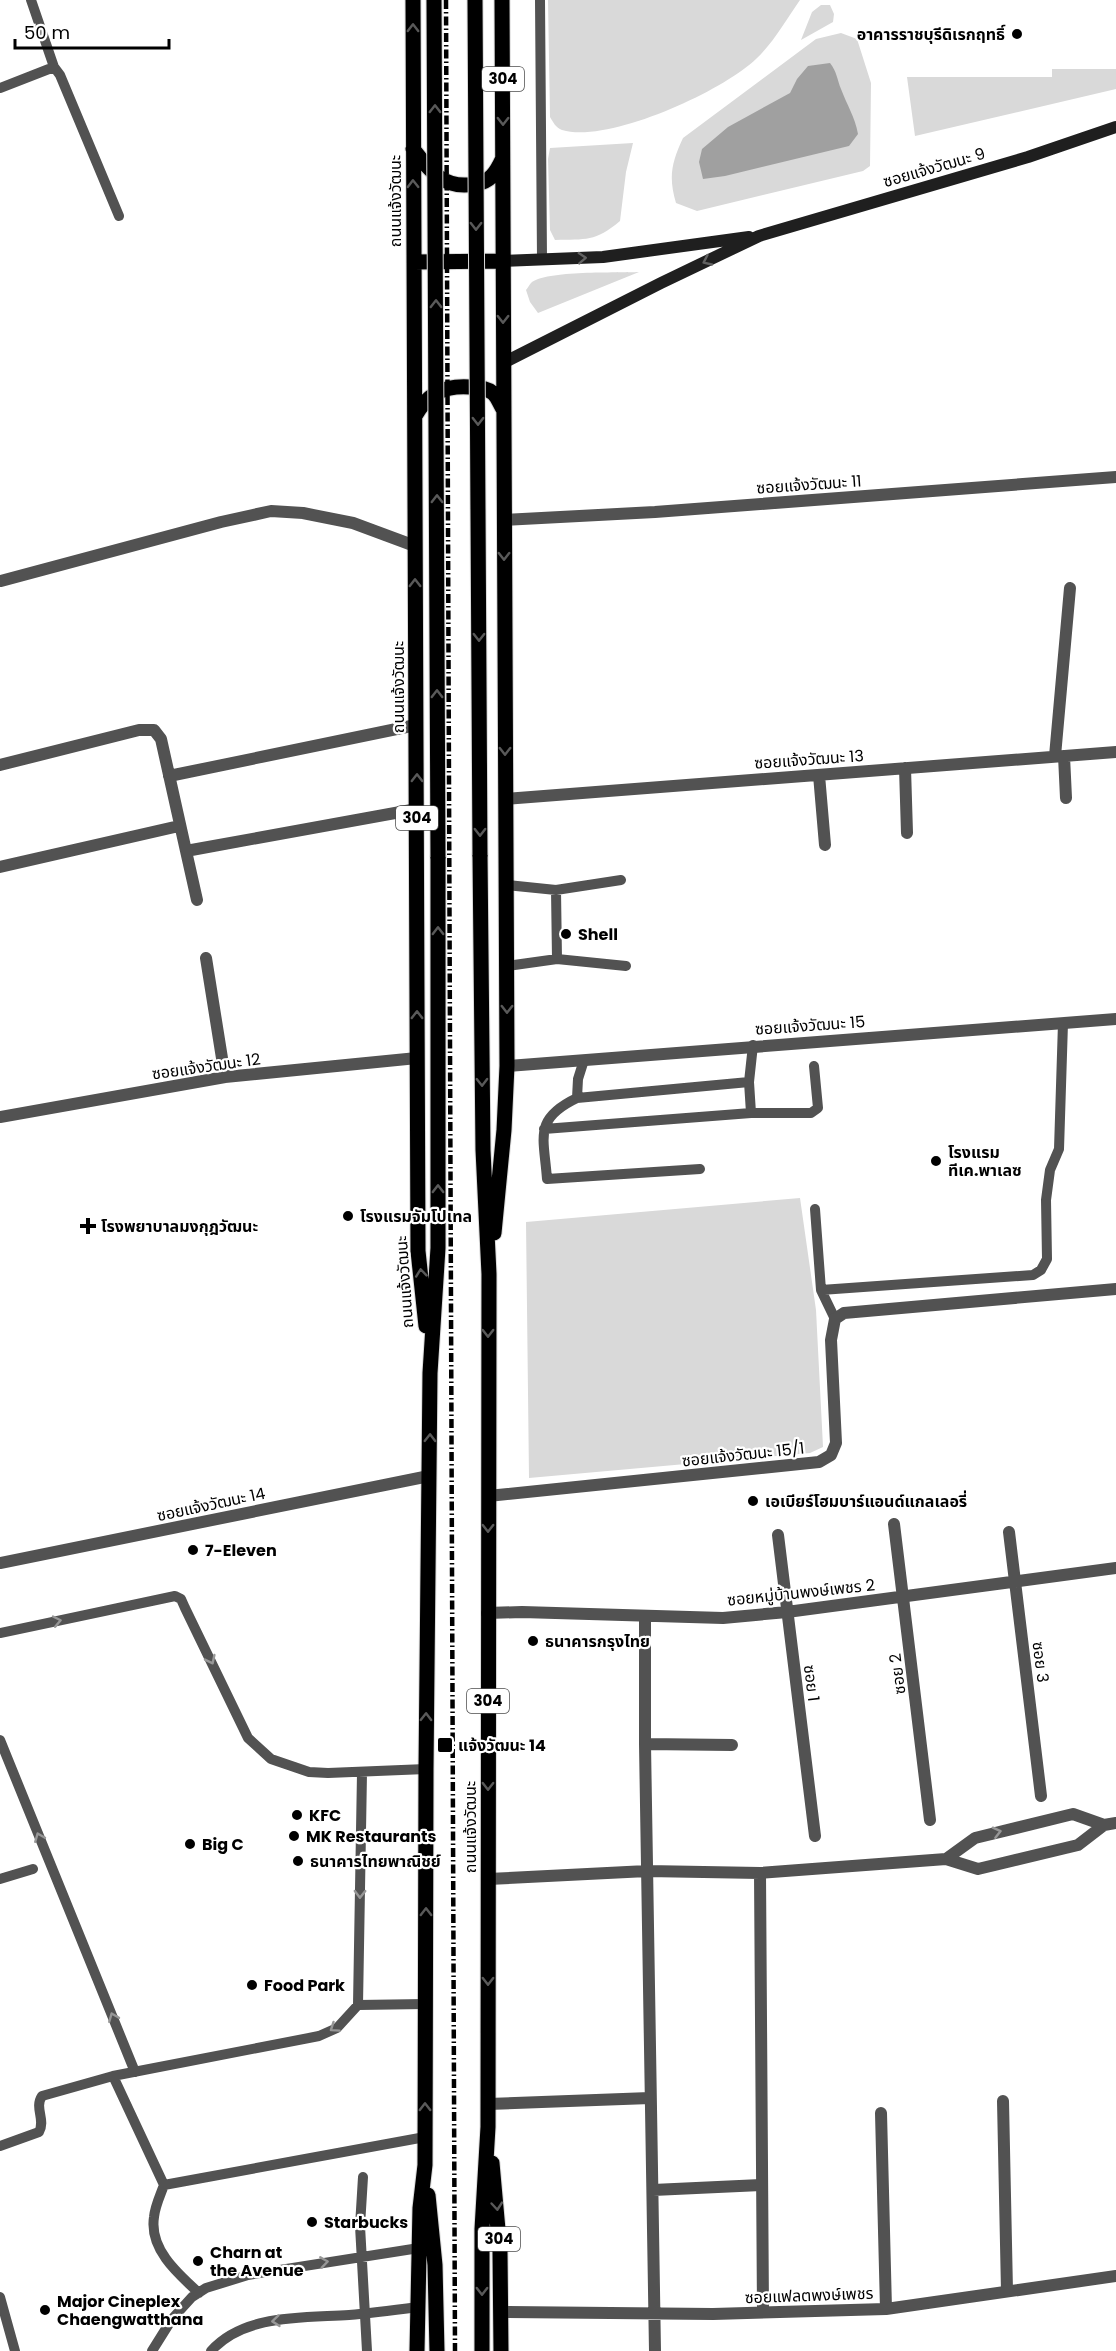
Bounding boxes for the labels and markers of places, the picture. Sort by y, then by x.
place label: อาคารราชบุรีดิเรกฤทธิ์ [857,23,1006,46]
marker: อาคารราชบุรีดิเรกฤทธิ์ [1010,27,1024,41]
place label: Shell [578,923,618,946]
marker: Shell [559,927,573,941]
place label: โรงแรม ทีเค.พาเลซ [948,1141,1022,1182]
marker: โรงแรม ทีเค.พาเลซ [929,1154,943,1168]
place label: โรงแรมจัมโปเทล [360,1205,472,1228]
marker: โรงแรมจัมโปเทล [341,1209,355,1223]
place label: โรงพยาบาลมงกุฎวัฒนะ [101,1215,258,1238]
marker: โรงพยาบาลมงกุฎวัฒนะ [79,1217,97,1235]
place label: เอเบียร์โฮมบาร์แอนด์แกลเลอรี่ [765,1490,967,1513]
marker: เอเบียร์โฮมบาร์แอนด์แกลเลอรี่ [746,1494,760,1508]
place label: 7-Eleven [205,1539,277,1562]
marker: 7-Eleven [186,1543,200,1557]
place label: ธนาคารกรุงไทย [545,1630,650,1653]
marker: ธนาคารกรุงไทย [526,1634,540,1648]
place label: แจ้งวัฒนะ 14 [458,1734,546,1757]
marker: แจ้งวัฒนะ 14 [436,1736,454,1754]
place label: KFC [309,1804,341,1827]
marker: KFC [290,1808,304,1822]
place label: MK Restaurants [306,1825,437,1848]
marker: MK Restaurants [287,1829,301,1843]
place label: Big C [202,1833,244,1856]
marker: Big C [183,1837,197,1851]
place label: ธนาคารไทยพาณิชย์ [310,1850,441,1873]
marker: ธนาคารไทยพาณิชย์ [291,1854,305,1868]
place label: Food Park [264,1974,345,1997]
marker: Food Park [245,1978,259,1992]
place label: Starbucks [324,2211,408,2234]
marker: Starbucks [305,2215,319,2229]
place label: Charn at the Avenue [210,2241,304,2282]
marker: Charn at the Avenue [191,2254,205,2268]
place label: Major Cineplex Chaengwatthana [57,2290,203,2331]
marker: Major Cineplex Chaengwatthana [38,2303,52,2317]

